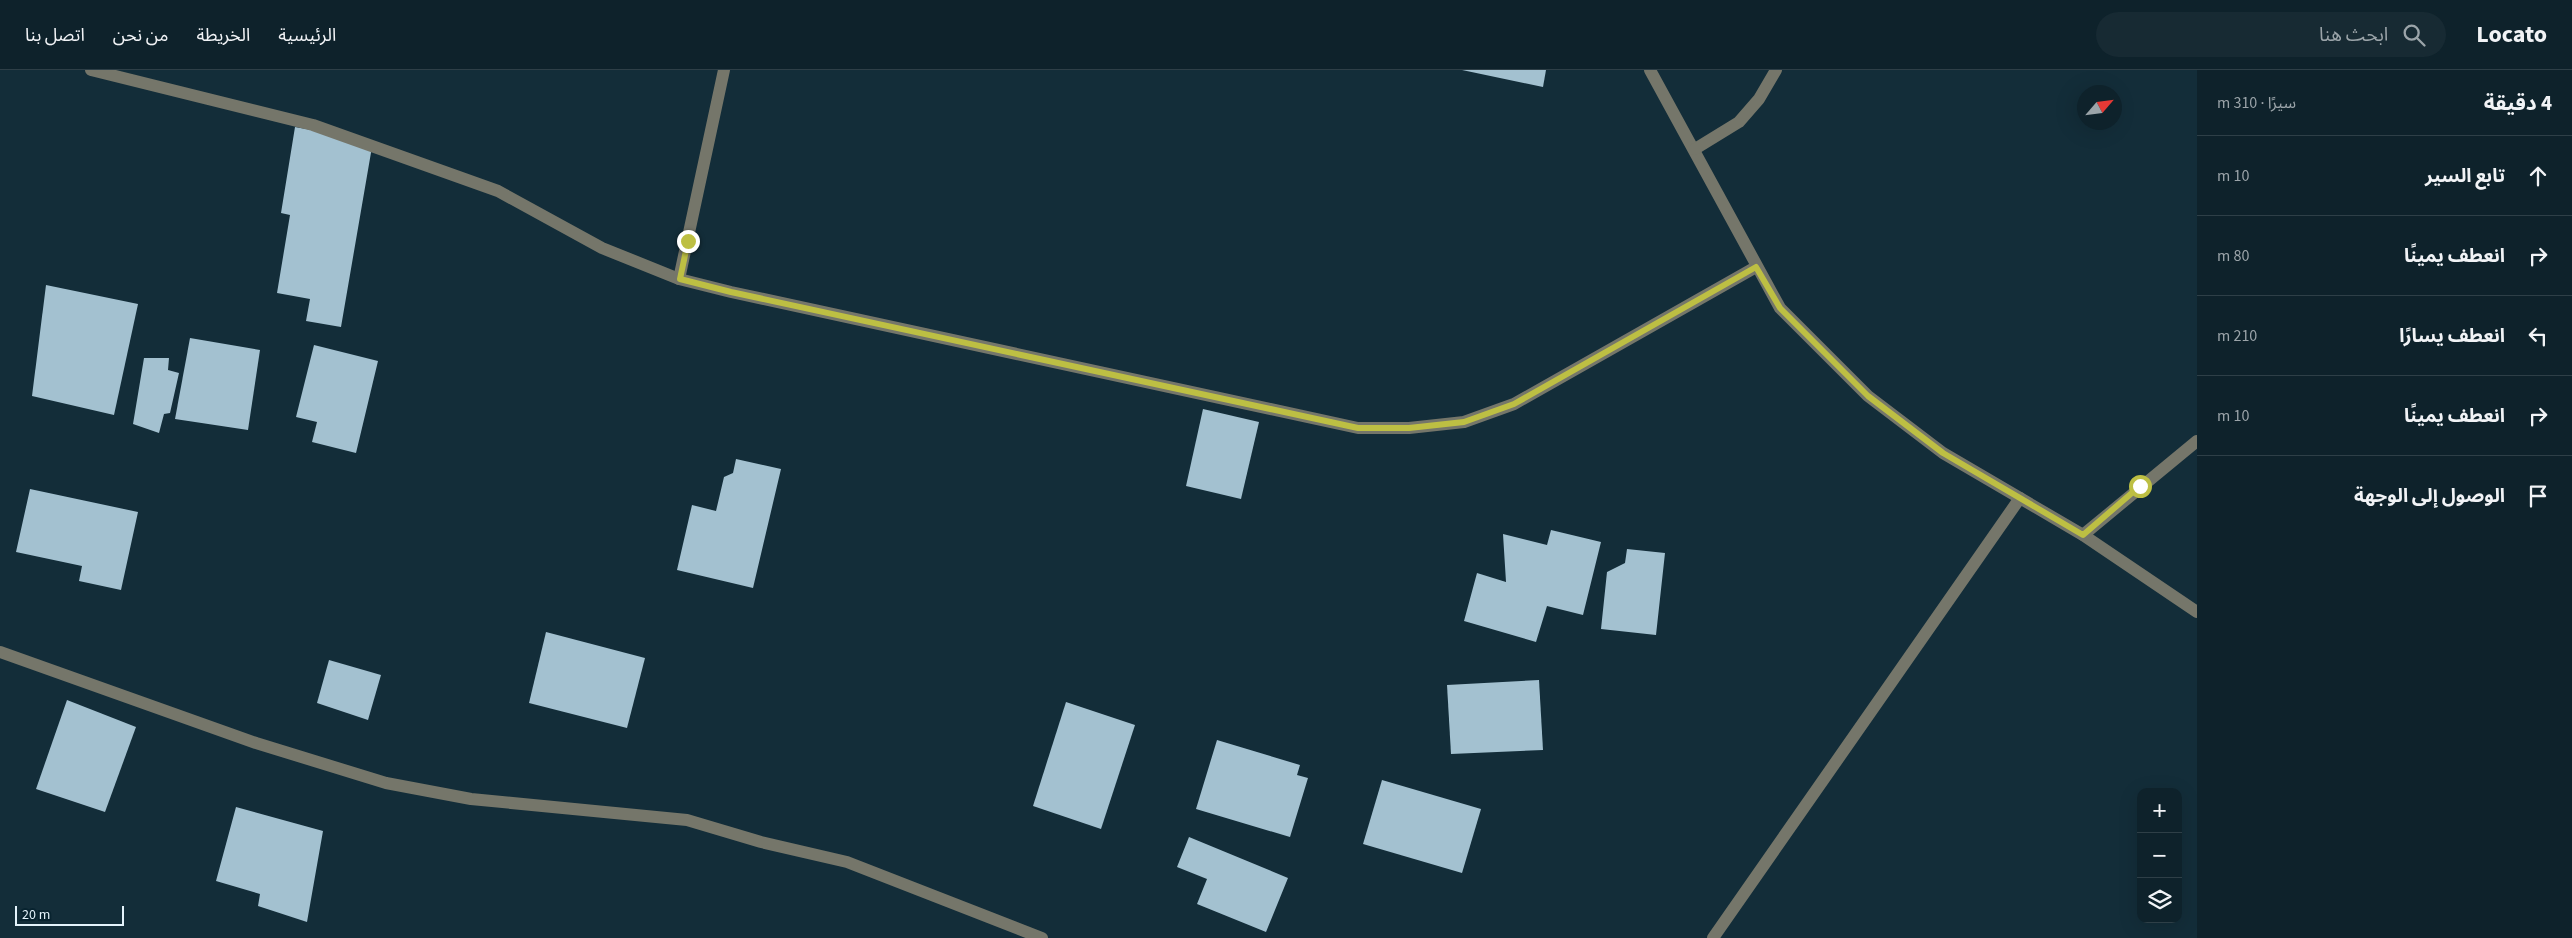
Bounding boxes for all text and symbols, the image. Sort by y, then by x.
search box [2096,12,2446,57]
text: Locato [2476,17,2547,52]
icon: search [2400,21,2428,49]
text: ابحث هنا [2319,22,2388,49]
text: اتصل بنا [25,23,85,48]
text: من نحن [113,23,168,48]
text: الخريطة [196,23,250,48]
text: الرئيسية [278,23,336,48]
north arrow [2077,85,2122,130]
text: 4 دقيقة [2484,88,2552,118]
text: سيرًا · 310 m [2217,92,2296,114]
icon: ahead [2524,162,2552,190]
text: تابع السير [2425,163,2505,190]
text: 10 m [2217,165,2249,187]
route end [677,230,700,253]
icon: right [2524,242,2552,270]
text: انعطف يمينًا [2404,243,2505,270]
text: 80 m [2217,245,2249,267]
icon: left [2524,322,2552,350]
text: انعطف يسارًا [2399,323,2505,350]
text: 210 m [2217,325,2257,347]
icon: right [2524,402,2552,430]
text: انعطف يمينًا [2404,403,2505,430]
text: 10 m [2217,405,2249,427]
route start [2129,475,2152,498]
icon: arrive [2524,482,2552,510]
text: الوصول إلى الوجهة [2354,483,2505,510]
map controls [2137,788,2182,923]
button: + [2137,788,2182,833]
button: − [2137,833,2182,878]
button: layers [2137,878,2182,923]
scale bar [15,903,124,926]
text: 20 m [22,905,50,925]

